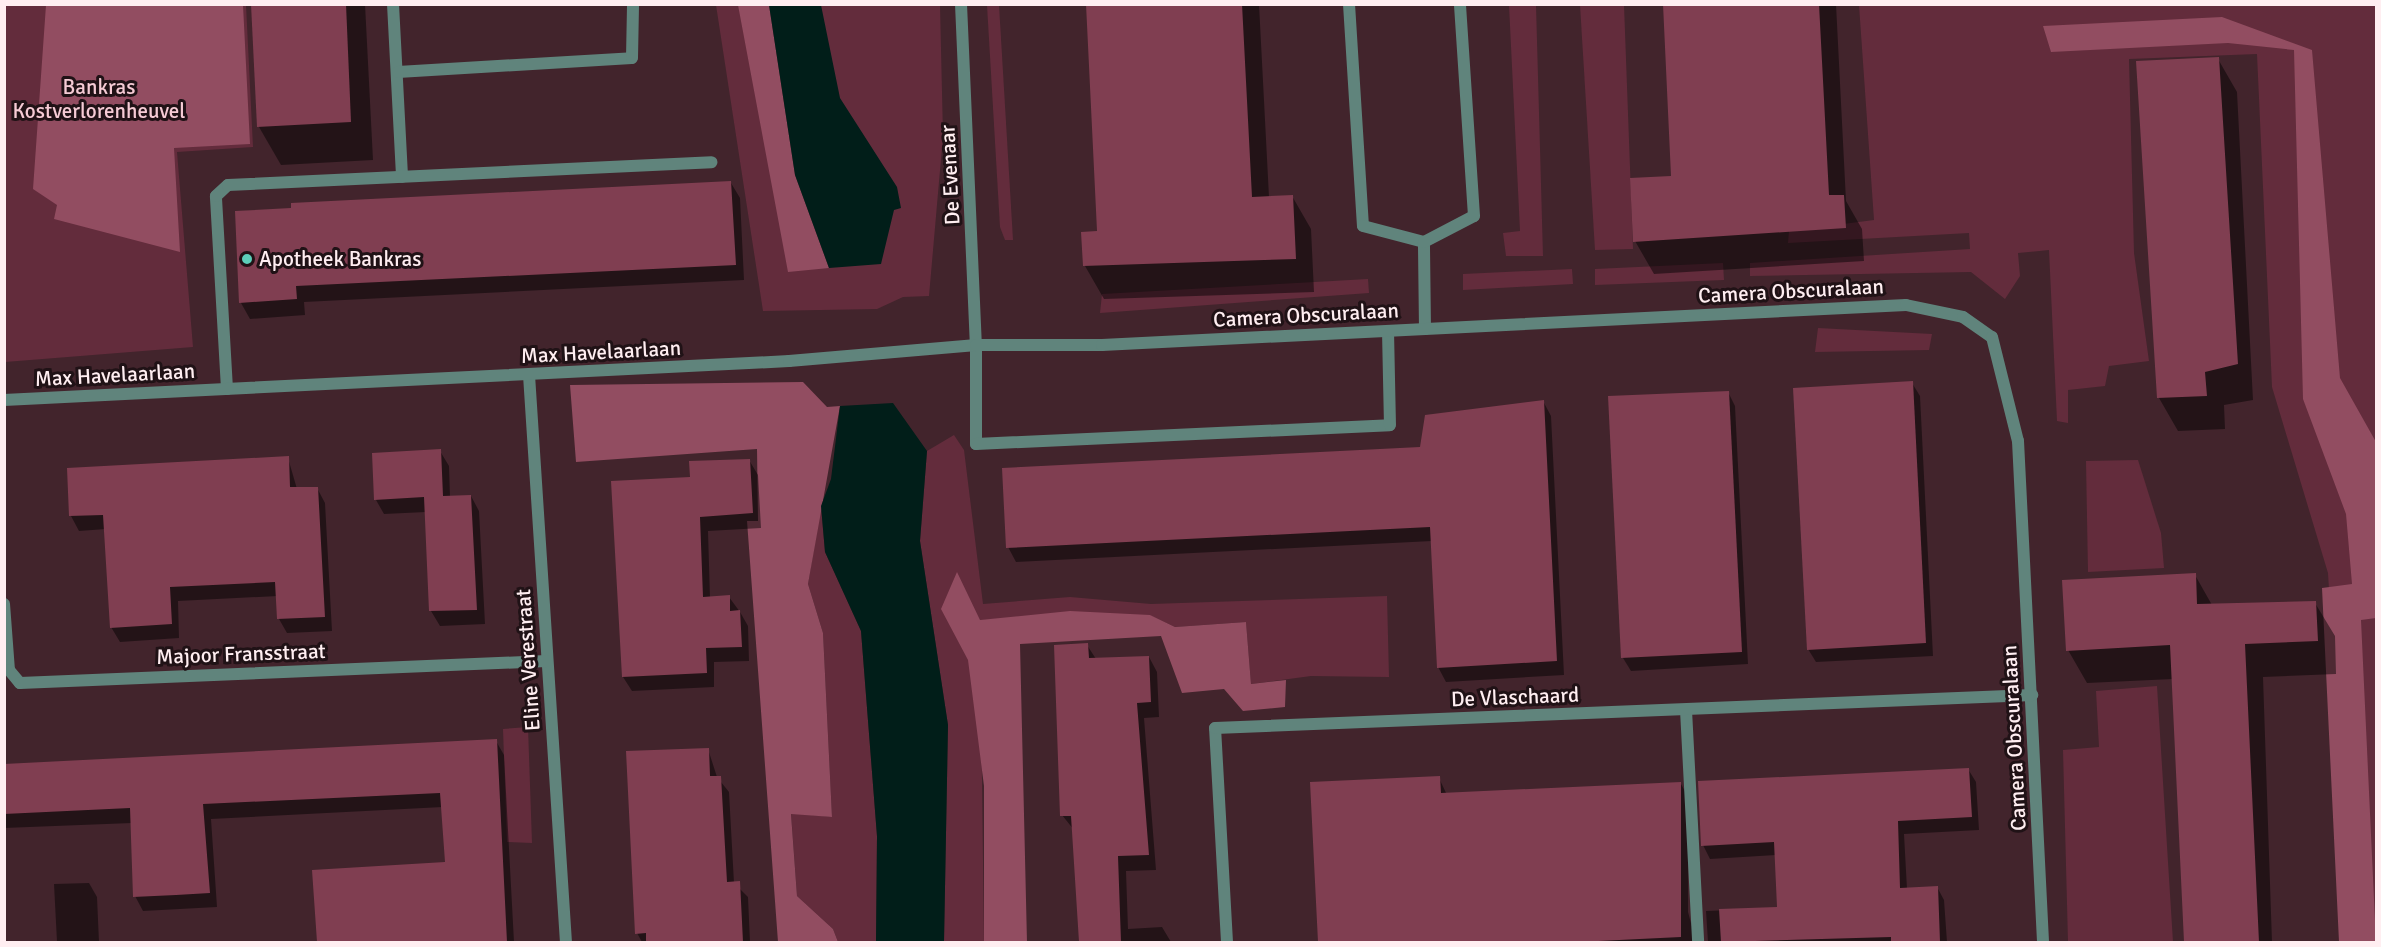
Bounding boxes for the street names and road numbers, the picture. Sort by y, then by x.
street label: De Evenaar [935,124,965,226]
street label: Camera Obscuralaan [1698,274,1884,308]
street label: Camera Obscuralaan [1213,298,1399,332]
street label: Max Havelaarlaan [520,335,682,369]
street label: Max Havelaarlaan [34,358,196,392]
street label: Eline Verestraat [510,588,546,732]
street label: Majoor Fransstraat [156,638,326,670]
street label: Camera Obscuralaan [1997,645,2031,831]
street label: De Vlaschaard [1451,682,1579,712]

